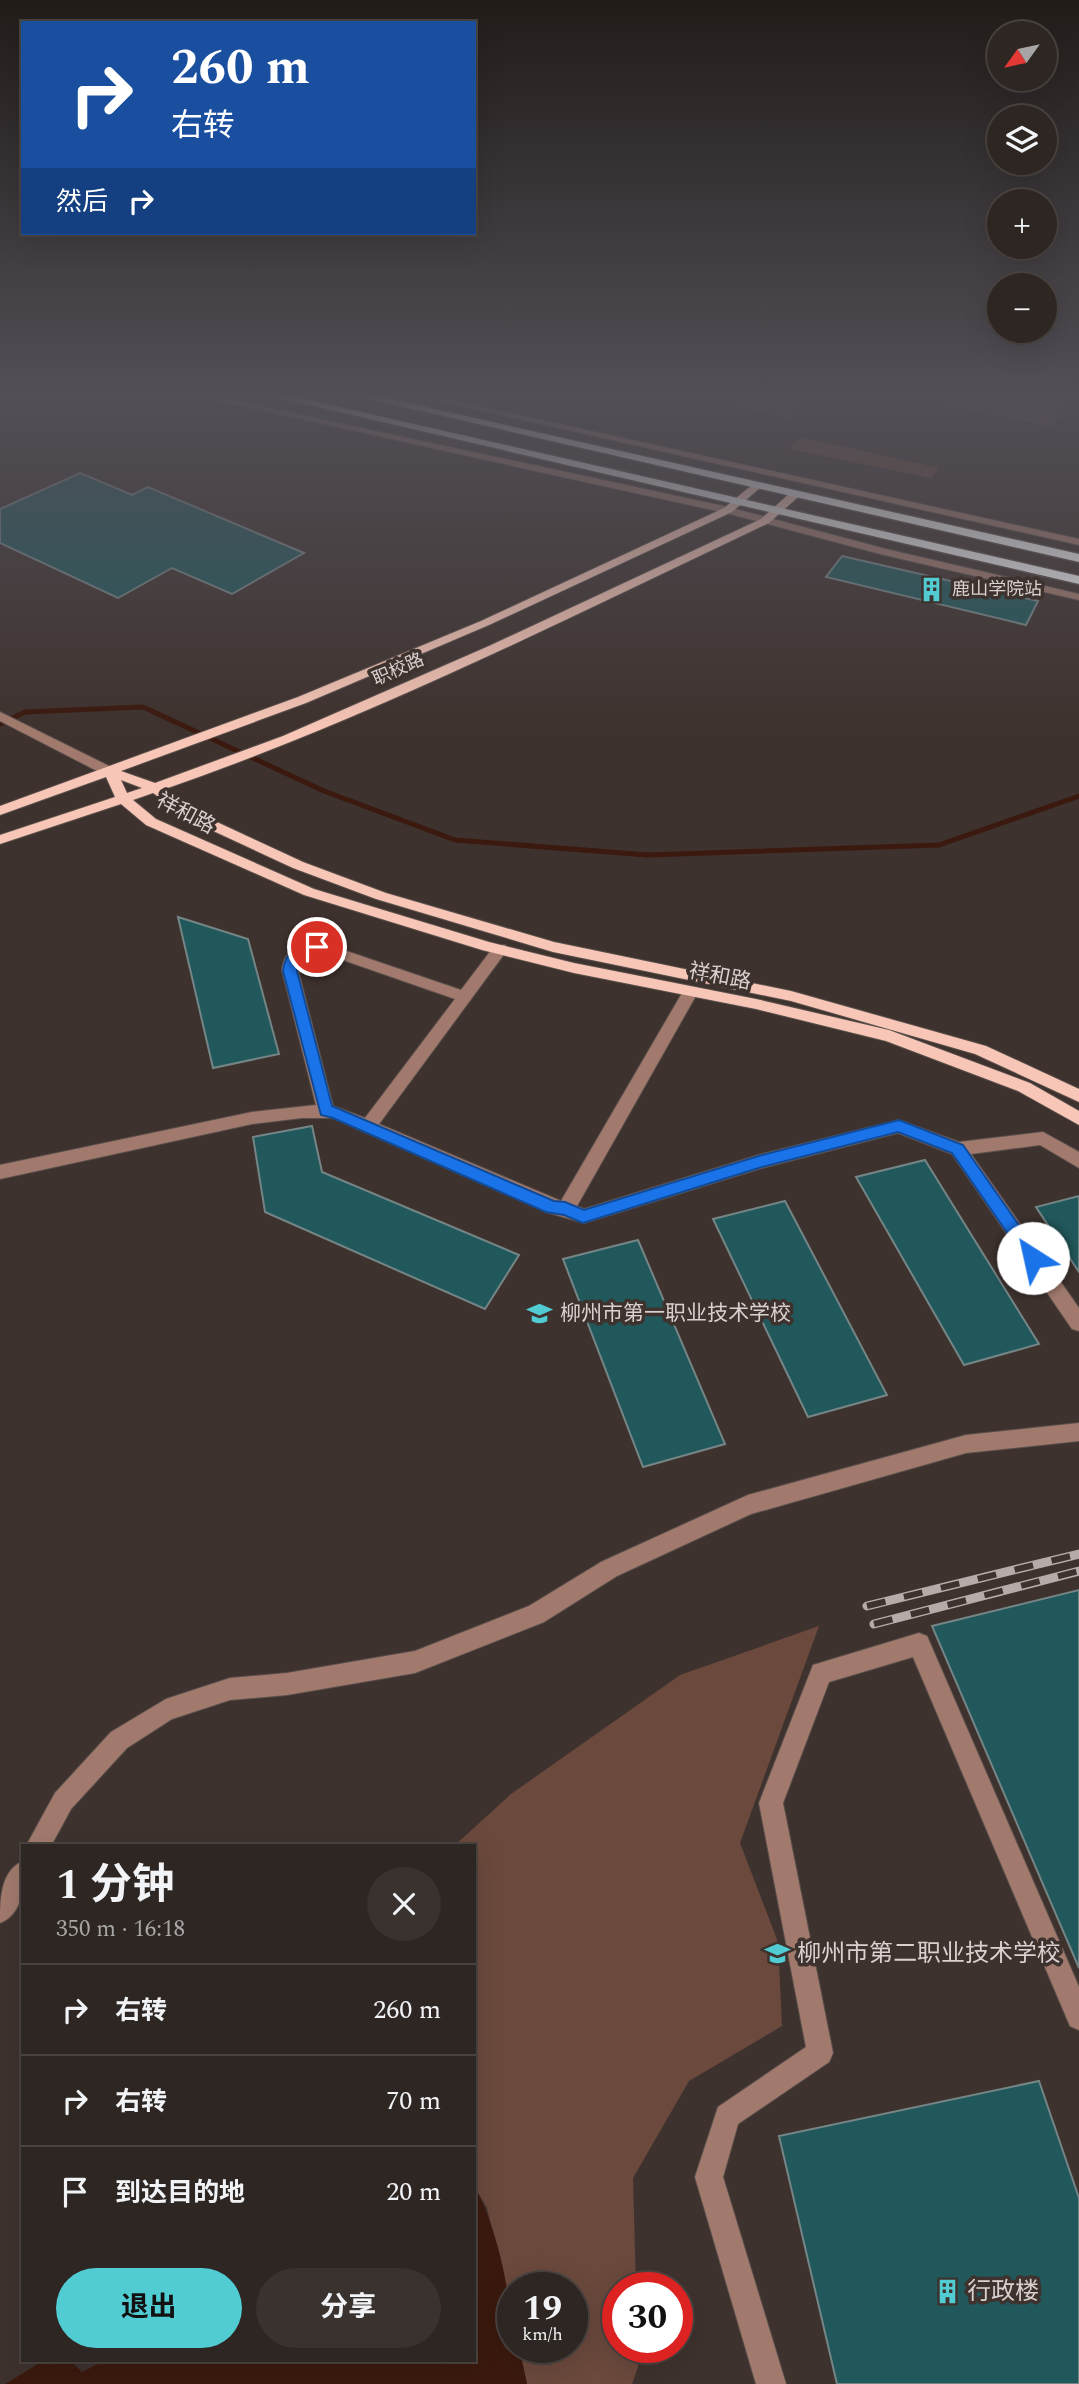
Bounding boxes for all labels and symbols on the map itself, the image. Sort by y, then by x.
north arrow [987,21,1057,91]
building icon: 鹿山学院站 [918,575,946,603]
place label: 鹿山学院站 [952,576,1042,603]
street label: 职校路 [368,646,428,693]
street label: 祥和路 [150,785,221,843]
pin [287,917,347,977]
street label: 祥和路 [686,955,754,999]
position arrow [996,1221,1070,1295]
place label: 柳州市第一职业技术学校 [560,1298,791,1330]
school or university icon: 柳州市第一职业技术学校 [526,1299,554,1327]
place label: 柳州市第二职业技术学校 [797,1936,1061,1972]
school or university icon: 柳州市第二职业技术学校 [763,1939,791,1967]
speed limit sign: 30 [602,2272,693,2363]
place label: 行政楼 [967,2274,1039,2310]
building icon: 行政楼 [933,2277,961,2305]

